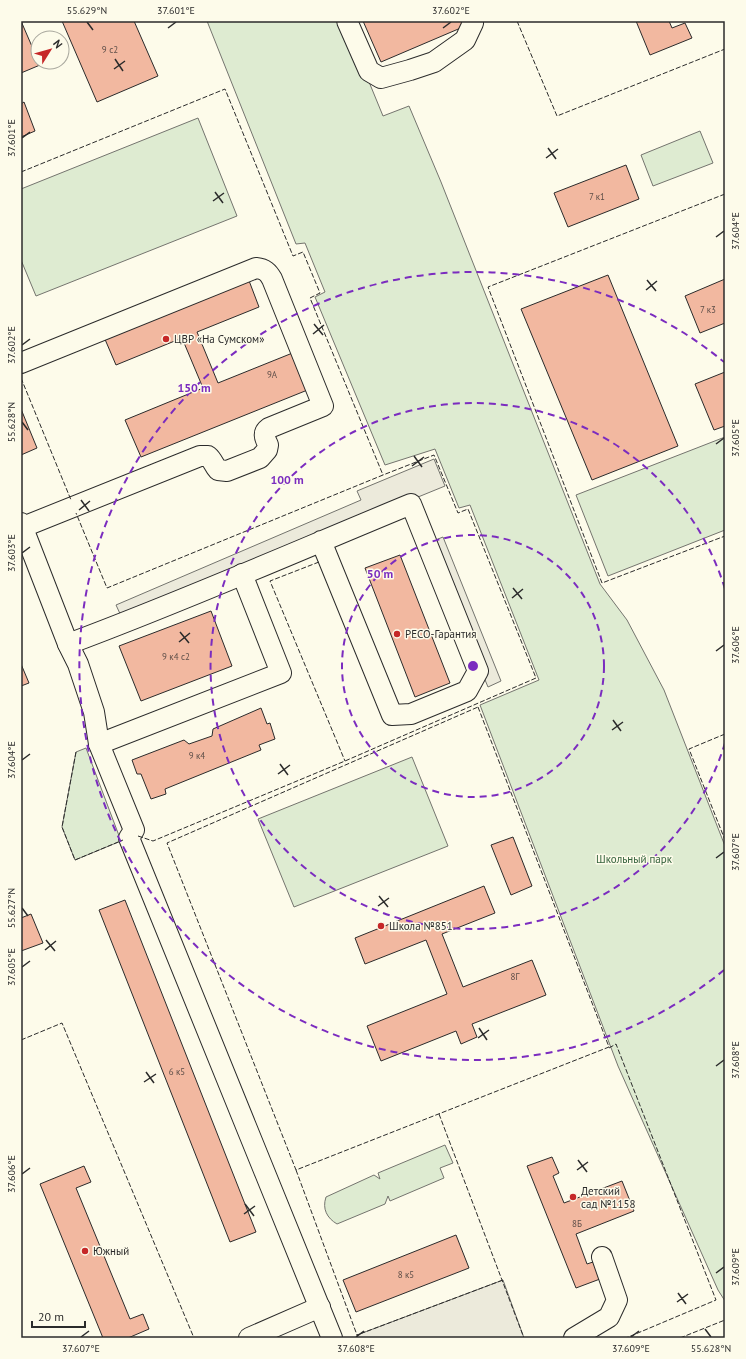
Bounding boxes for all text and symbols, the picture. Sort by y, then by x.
text: 55.629°N [67,4,107,17]
text: 37.601°E [157,4,195,17]
text: 37.602°E [432,4,470,17]
north arrow [30,30,70,70]
text: N [50,37,66,51]
house number: 9 с2 [102,44,118,55]
text: 37.601°E [5,119,18,157]
house number: 7 к1 [589,191,605,202]
text: 37.604°E [729,212,742,250]
house number: 7 к3 [700,304,716,315]
text: 37.602°E [5,326,18,364]
place label: ЦВР «На Сумском» [174,332,264,346]
marker: ЦВР «На Сумском» [161,334,171,344]
house number: 9А [267,369,278,380]
text: 150 m [177,380,211,395]
text: 55.628°N [5,402,18,442]
text: 37.605°E [729,419,742,457]
text: 100 m [270,472,304,487]
text: 37.603°E [5,534,18,572]
text: 50 m [367,566,393,581]
text: 37.606°E [729,626,742,664]
place label: РЕСО-Гарантия [405,627,477,641]
marker: РЕСО-Гарантия [392,629,402,639]
house number: 9 к4 с2 [162,651,190,662]
centre of rings [466,659,480,673]
text: 37.604°E [5,741,18,779]
house number: 9 к4 [189,750,205,761]
text: 37.607°E [729,833,742,871]
park label: Школьный парк [596,852,673,866]
text: 55.627°N [5,888,18,928]
place label: Школа №851 [389,919,453,933]
marker: Школа №851 [376,921,386,931]
text: 37.605°E [5,948,18,986]
house number: 8Г [511,971,520,982]
text: 37.608°E [729,1041,742,1079]
house number: 6 к5 [169,1066,185,1077]
text: 37.606°E [5,1155,18,1193]
place label: Детский сад №1158 [581,1184,636,1211]
marker: Детский сад №1158 [568,1192,578,1202]
house number: 8Б [572,1218,582,1229]
place label: Южный [93,1244,129,1258]
marker: Южный [80,1246,90,1256]
text: 37.609°E [729,1248,742,1286]
house number: 8 к5 [398,1269,414,1280]
scale bar [32,1303,85,1329]
text: 20 m [38,1309,64,1324]
text: 37.607°E [62,1342,100,1355]
text: 37.608°E [337,1342,375,1355]
text: 37.609°E [612,1342,650,1355]
text: 55.628°N [691,1342,731,1355]

